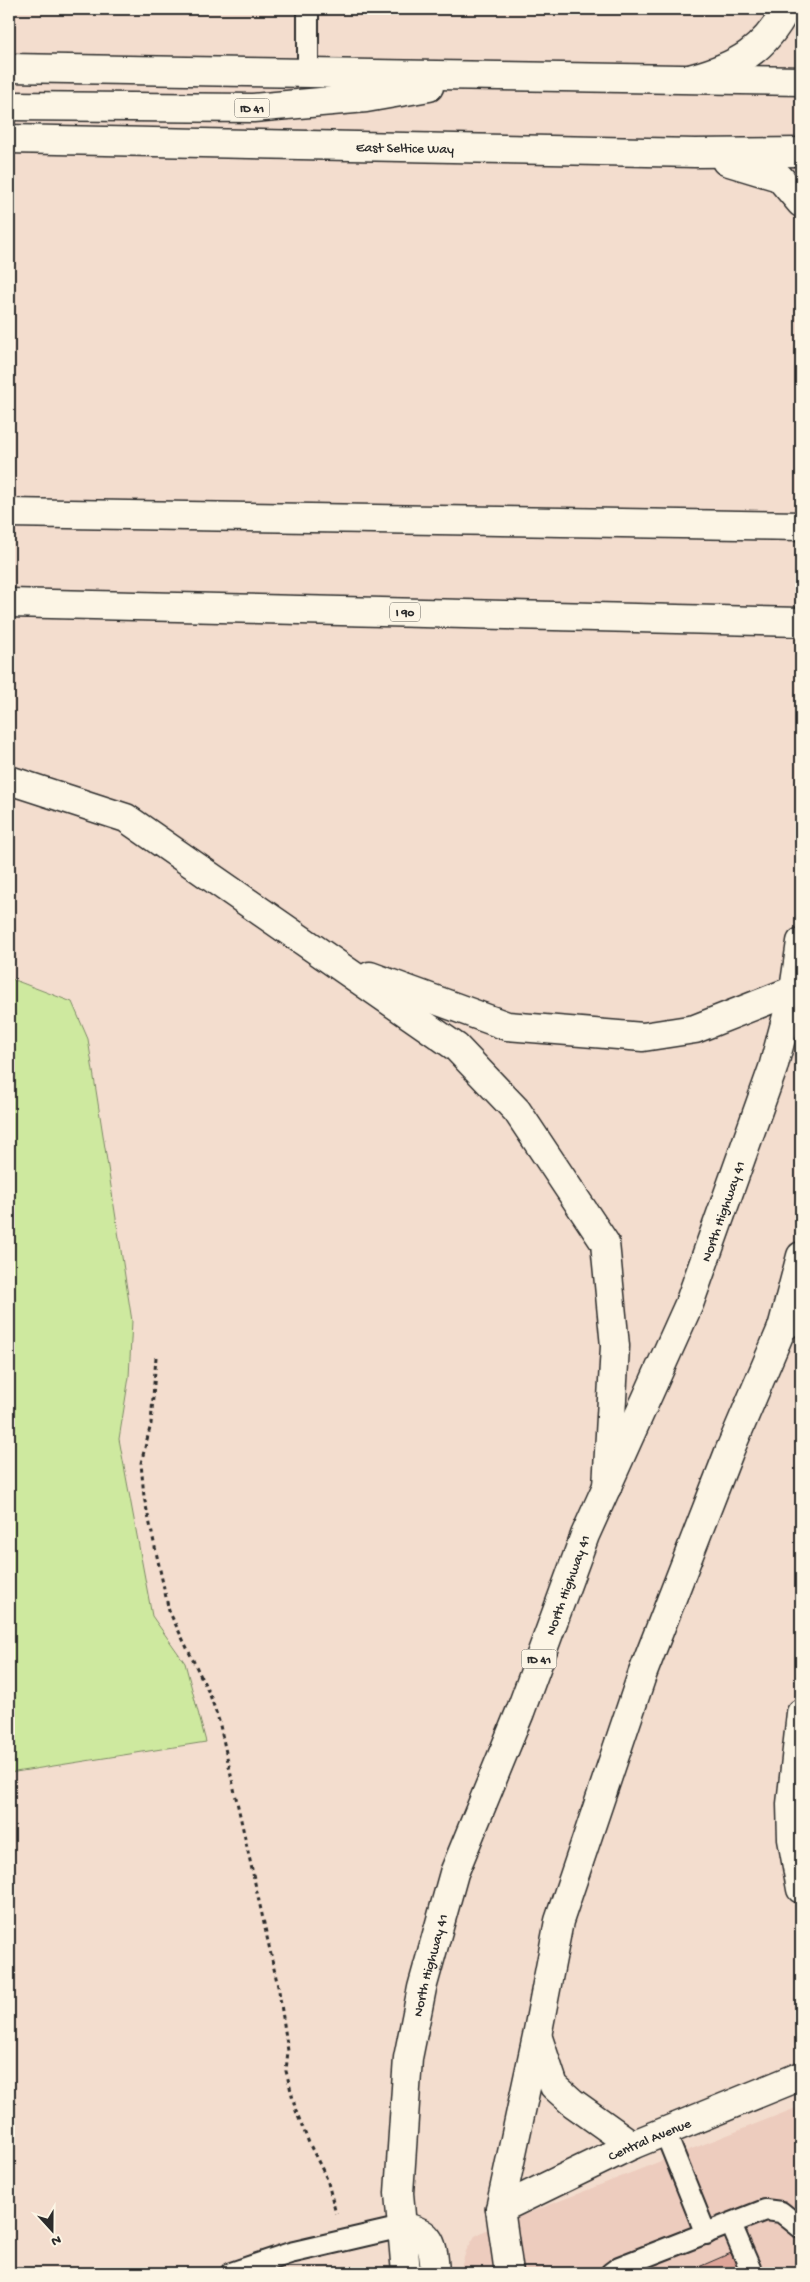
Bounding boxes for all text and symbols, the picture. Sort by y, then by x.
road number: ID 41 [234,99,270,118]
street label: East Seltice Way [356,140,454,159]
road number: I 90 [390,602,420,622]
street label: North Highway 41 [699,1159,750,1264]
street label: North Highway 41 [543,1533,595,1638]
road number: ID 41 [522,1650,556,1668]
street label: North Highway 41 [410,1912,453,2018]
street label: Central Avenue [606,2116,695,2166]
north arrow [28,2204,78,2254]
text: N [48,2230,63,2249]

